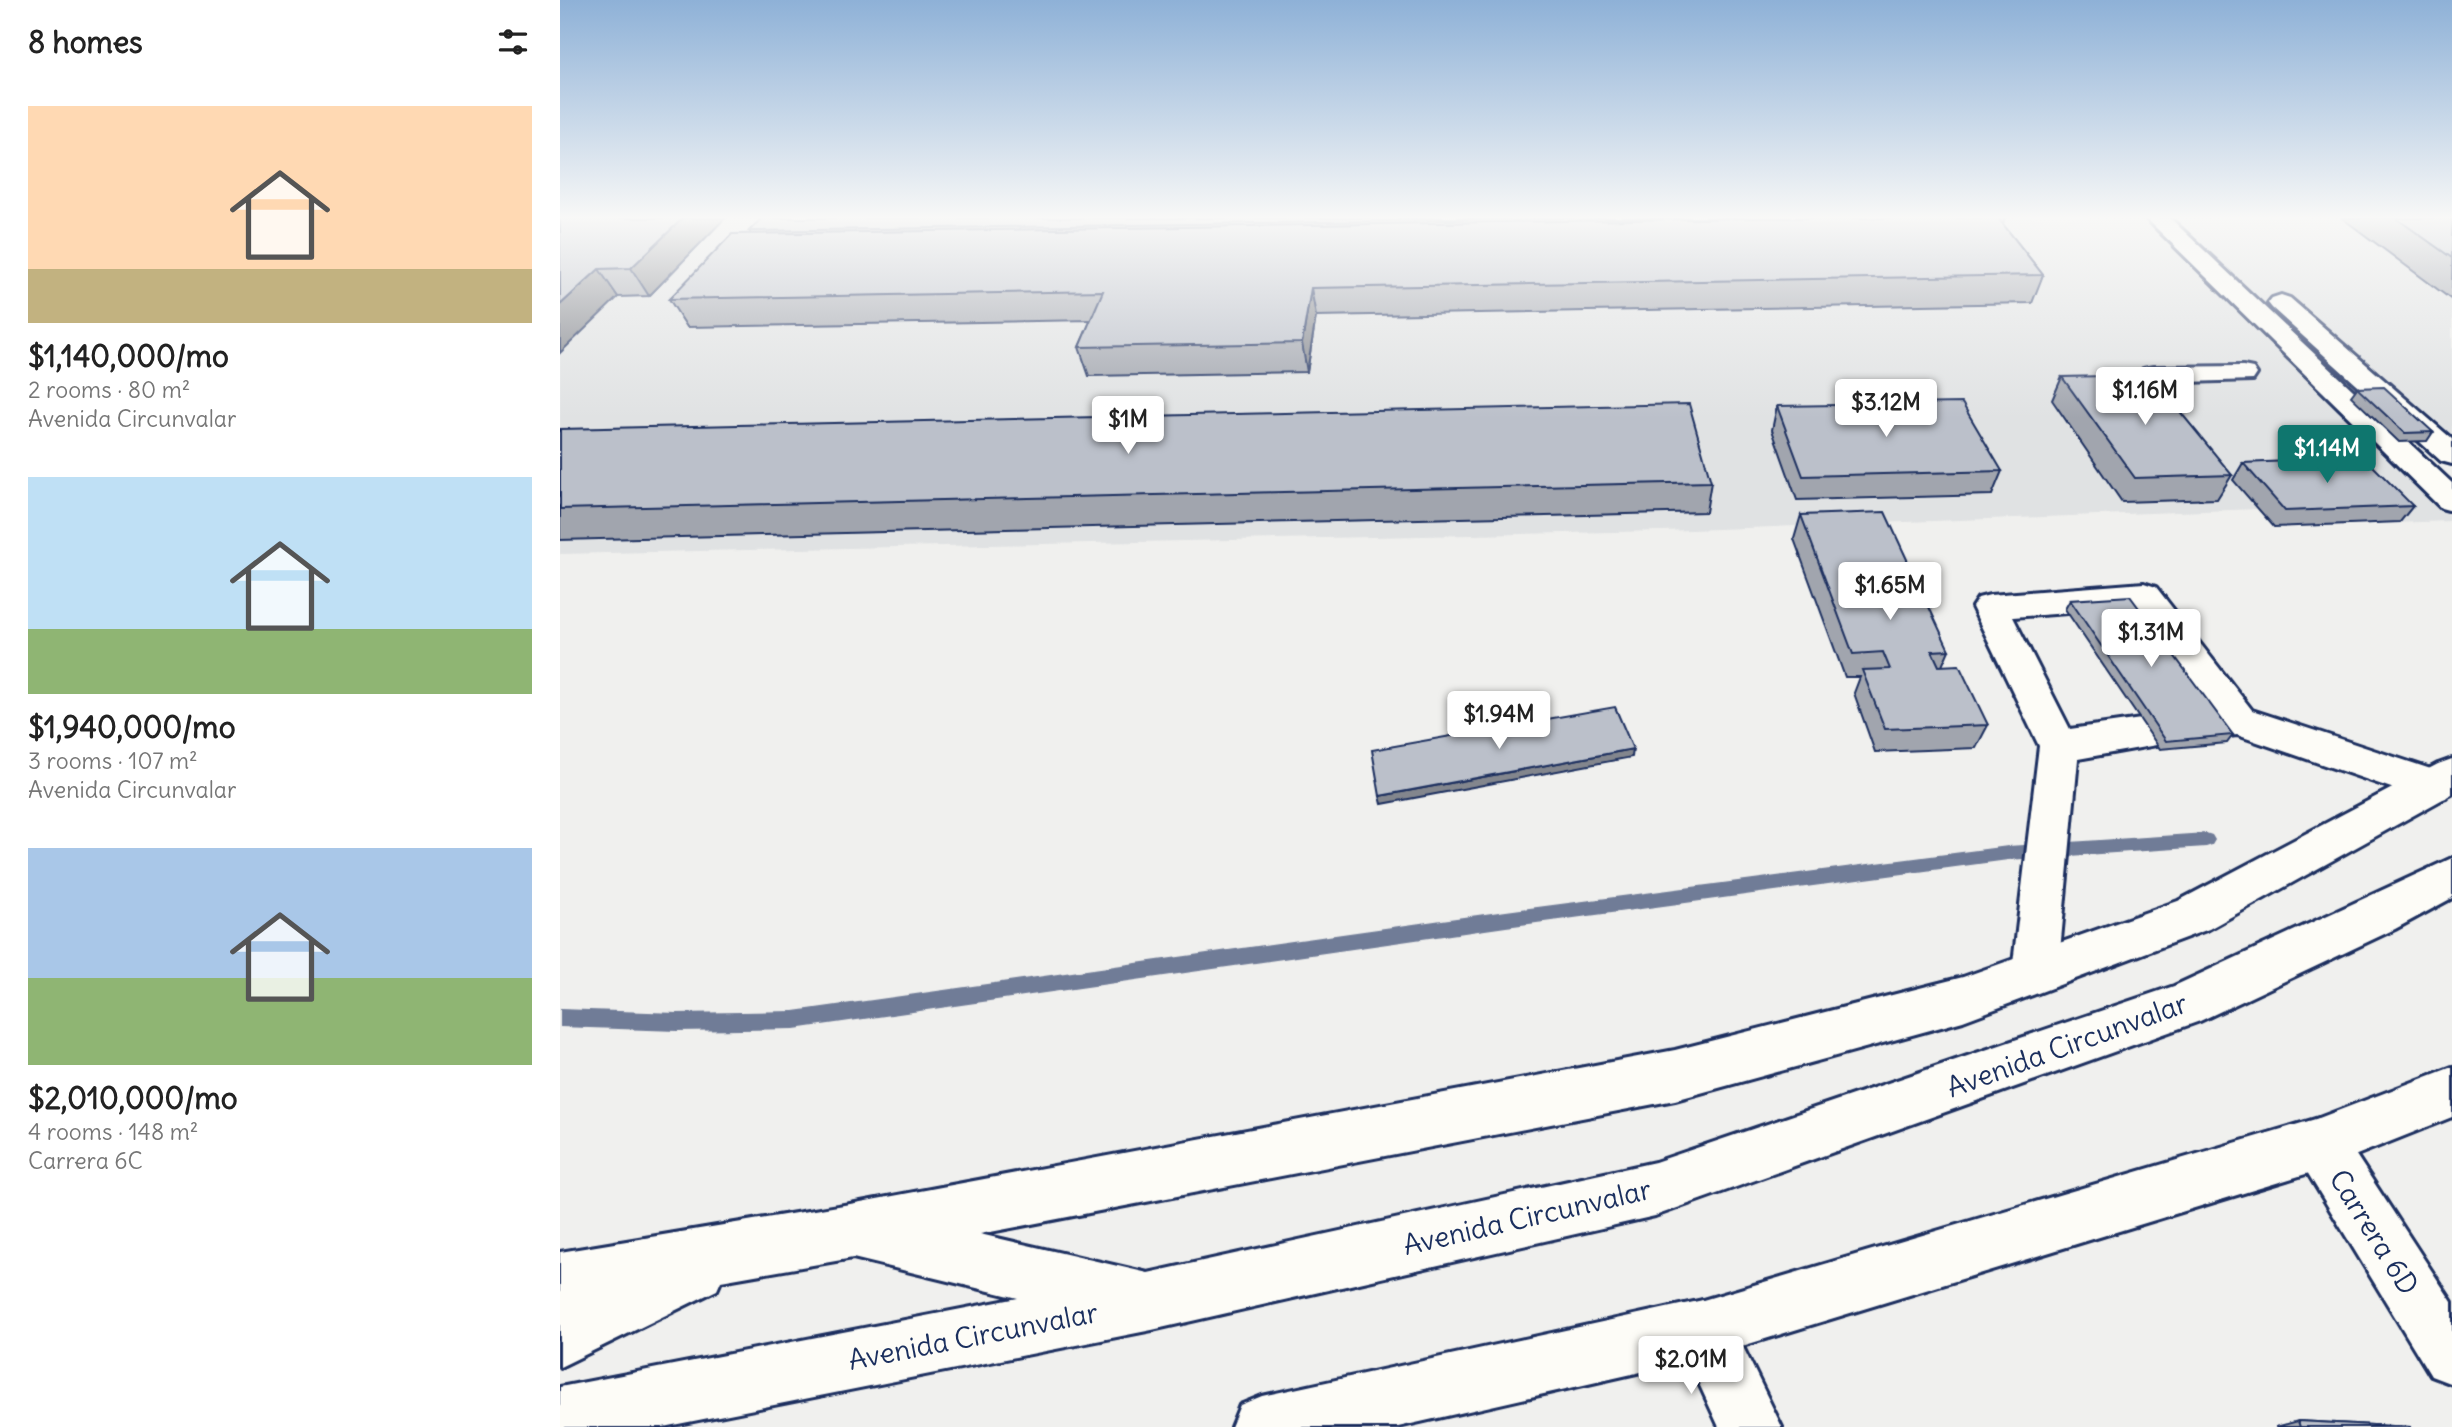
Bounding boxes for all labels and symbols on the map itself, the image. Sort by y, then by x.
pin: $1.16M [2088,368,2202,427]
pin: $3.12M [1829,380,1943,439]
pin: $1M [1094,396,1162,456]
pin: $1.14M [2270,426,2384,485]
pin: $1.65M [1833,562,1947,622]
pin: $1.31M [2094,610,2208,669]
pin: $1.94M [1442,692,1556,751]
street label: Avenida Circunvalar [1942,985,2192,1105]
street label: Carrera 6D [2321,1163,2427,1301]
street label: Avenida Circunvalar [1399,1171,1655,1263]
street label: Avenida Circunvalar [845,1294,1101,1378]
pin: $2.01M [1634,1336,1748,1396]

